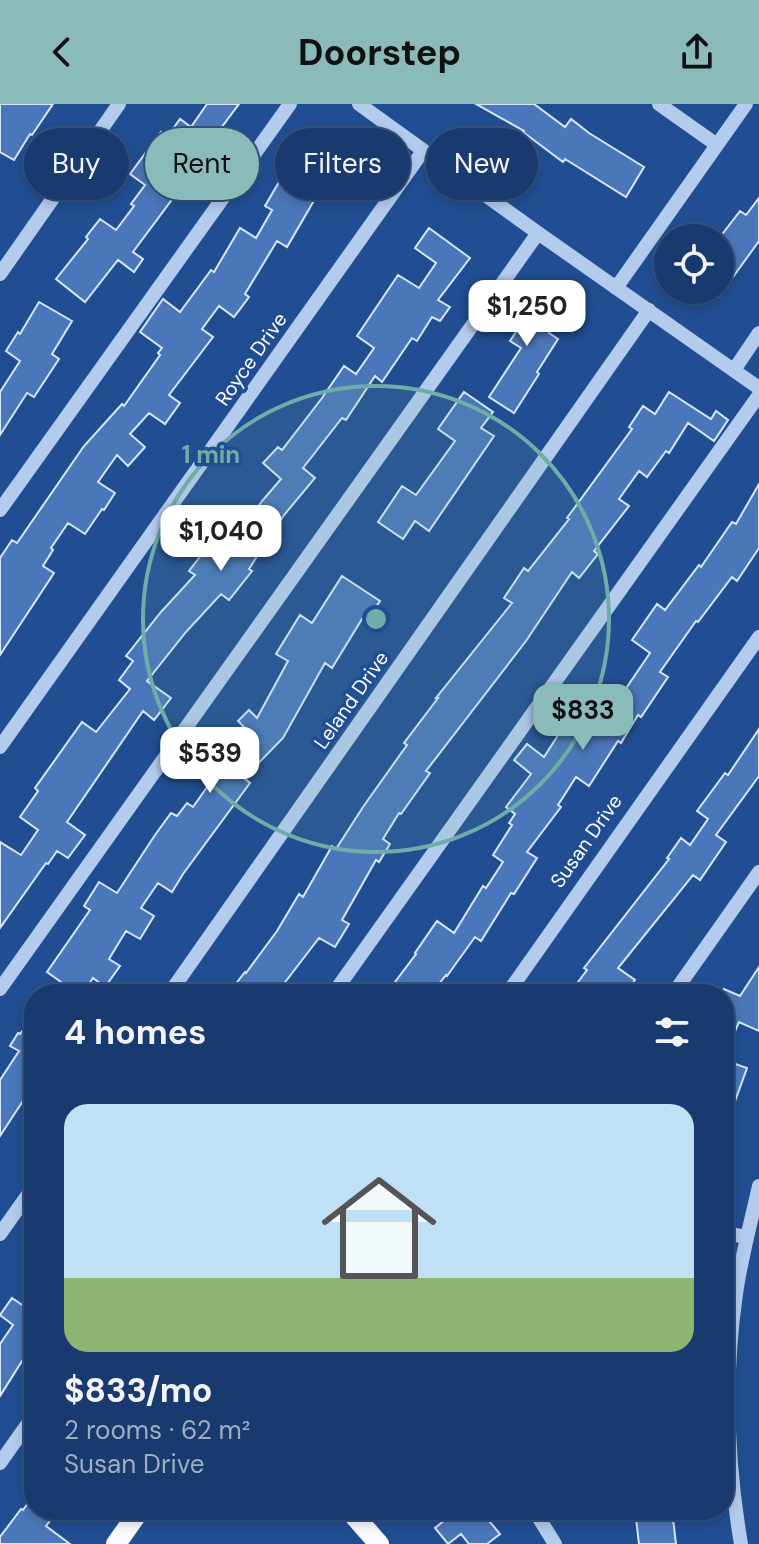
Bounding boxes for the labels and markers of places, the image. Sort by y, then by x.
pin: $1,250 [462,280,592,348]
pin: $1,040 [156,505,286,573]
centre of rings [362,605,390,633]
pin: $833 [536,684,630,752]
pin: $539 [163,727,257,795]

